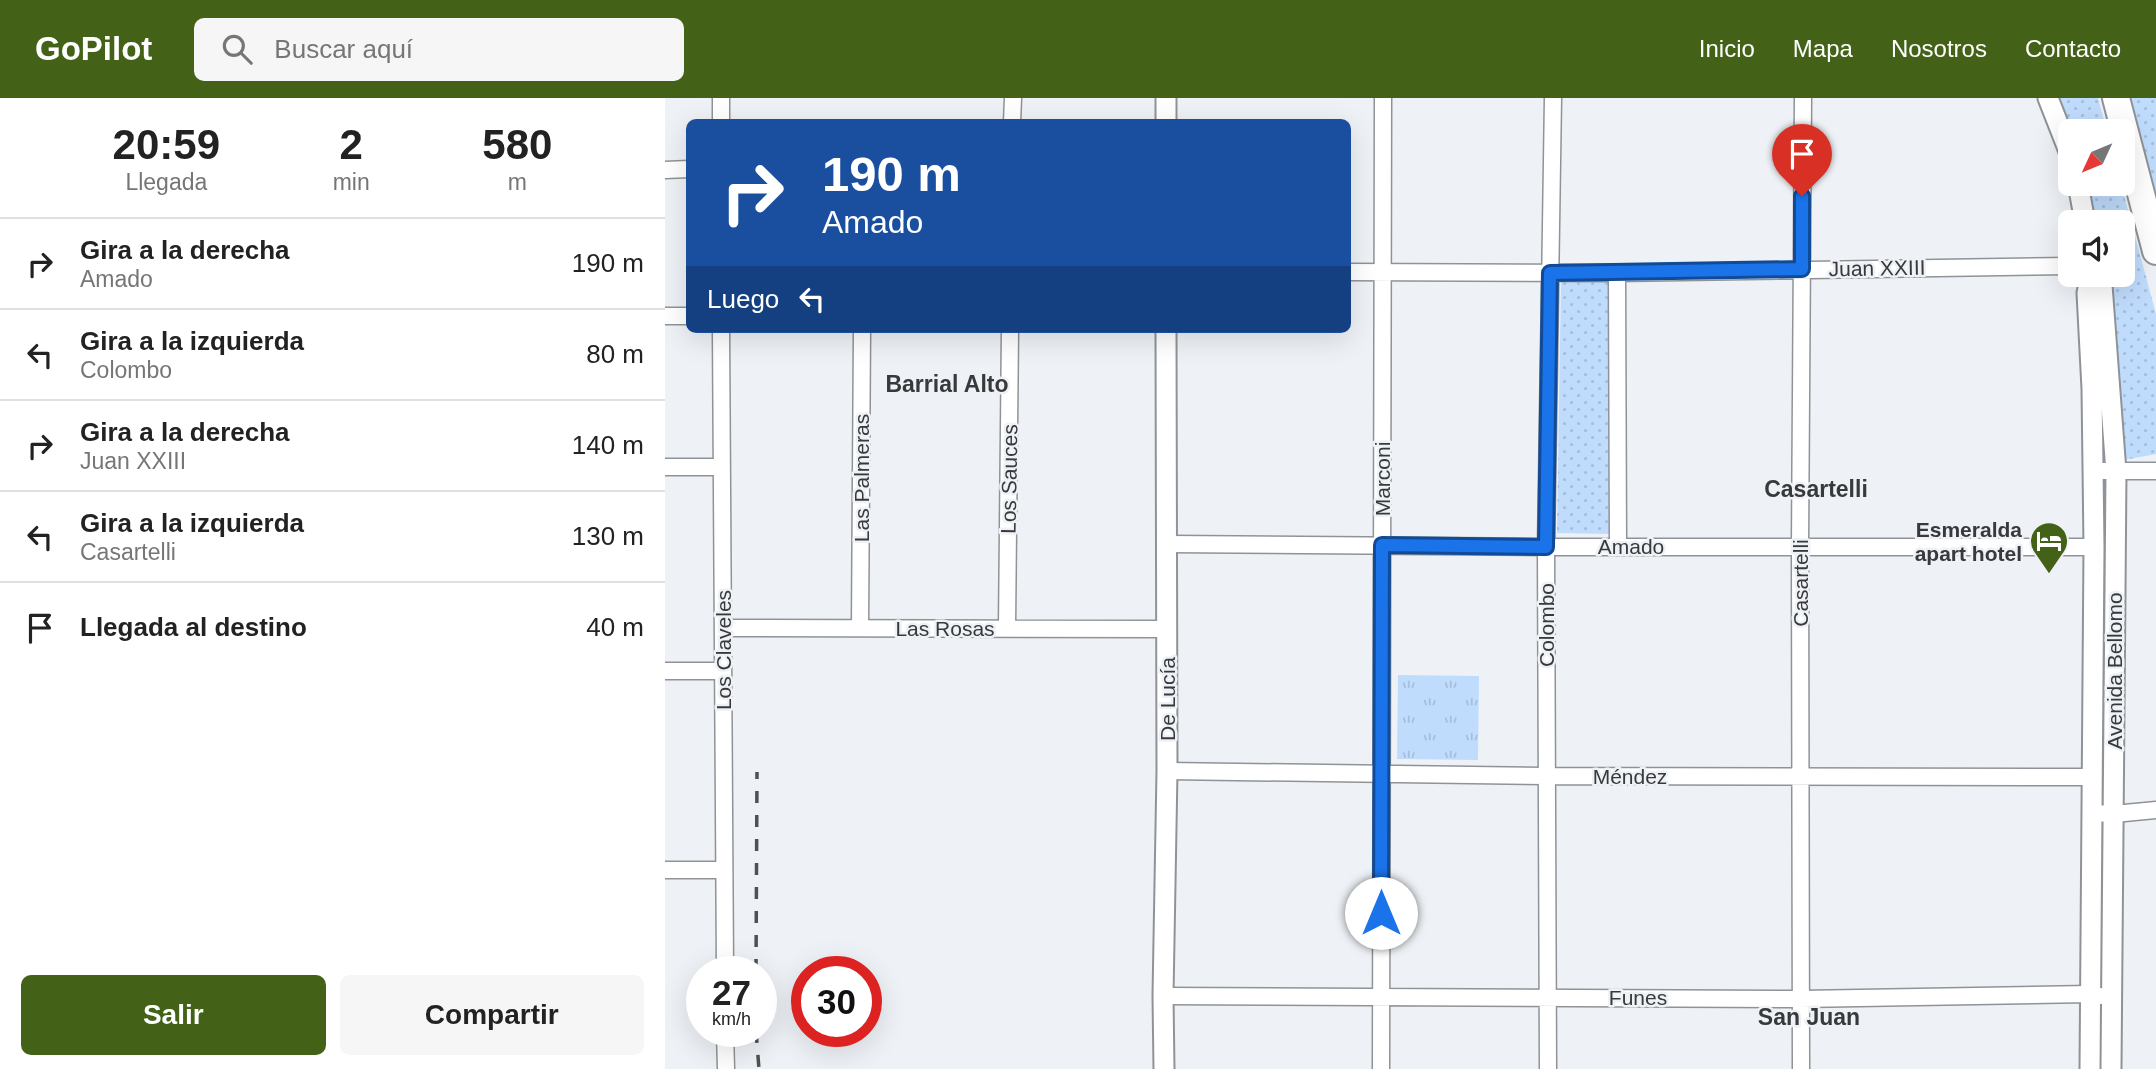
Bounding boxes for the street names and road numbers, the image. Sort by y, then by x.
street label: Juan XXIII [1828,256,1926,280]
street label: Las Palmeras [850,414,873,542]
street label: Los Sauces [997,424,1021,534]
street label: Marconi [1371,442,1394,516]
street label: Amado [1598,535,1664,558]
street label: Casartelli [1789,539,1812,627]
street label: Colombo [1535,583,1558,667]
street label: Los Claveles [712,590,735,710]
street label: Avenida Bellomo [2103,592,2126,750]
street label: Las Rosas [895,617,995,640]
street label: De Lucía [1156,657,1179,741]
street label: Méndez [1593,765,1667,788]
street label: Funes [1609,986,1667,1009]

